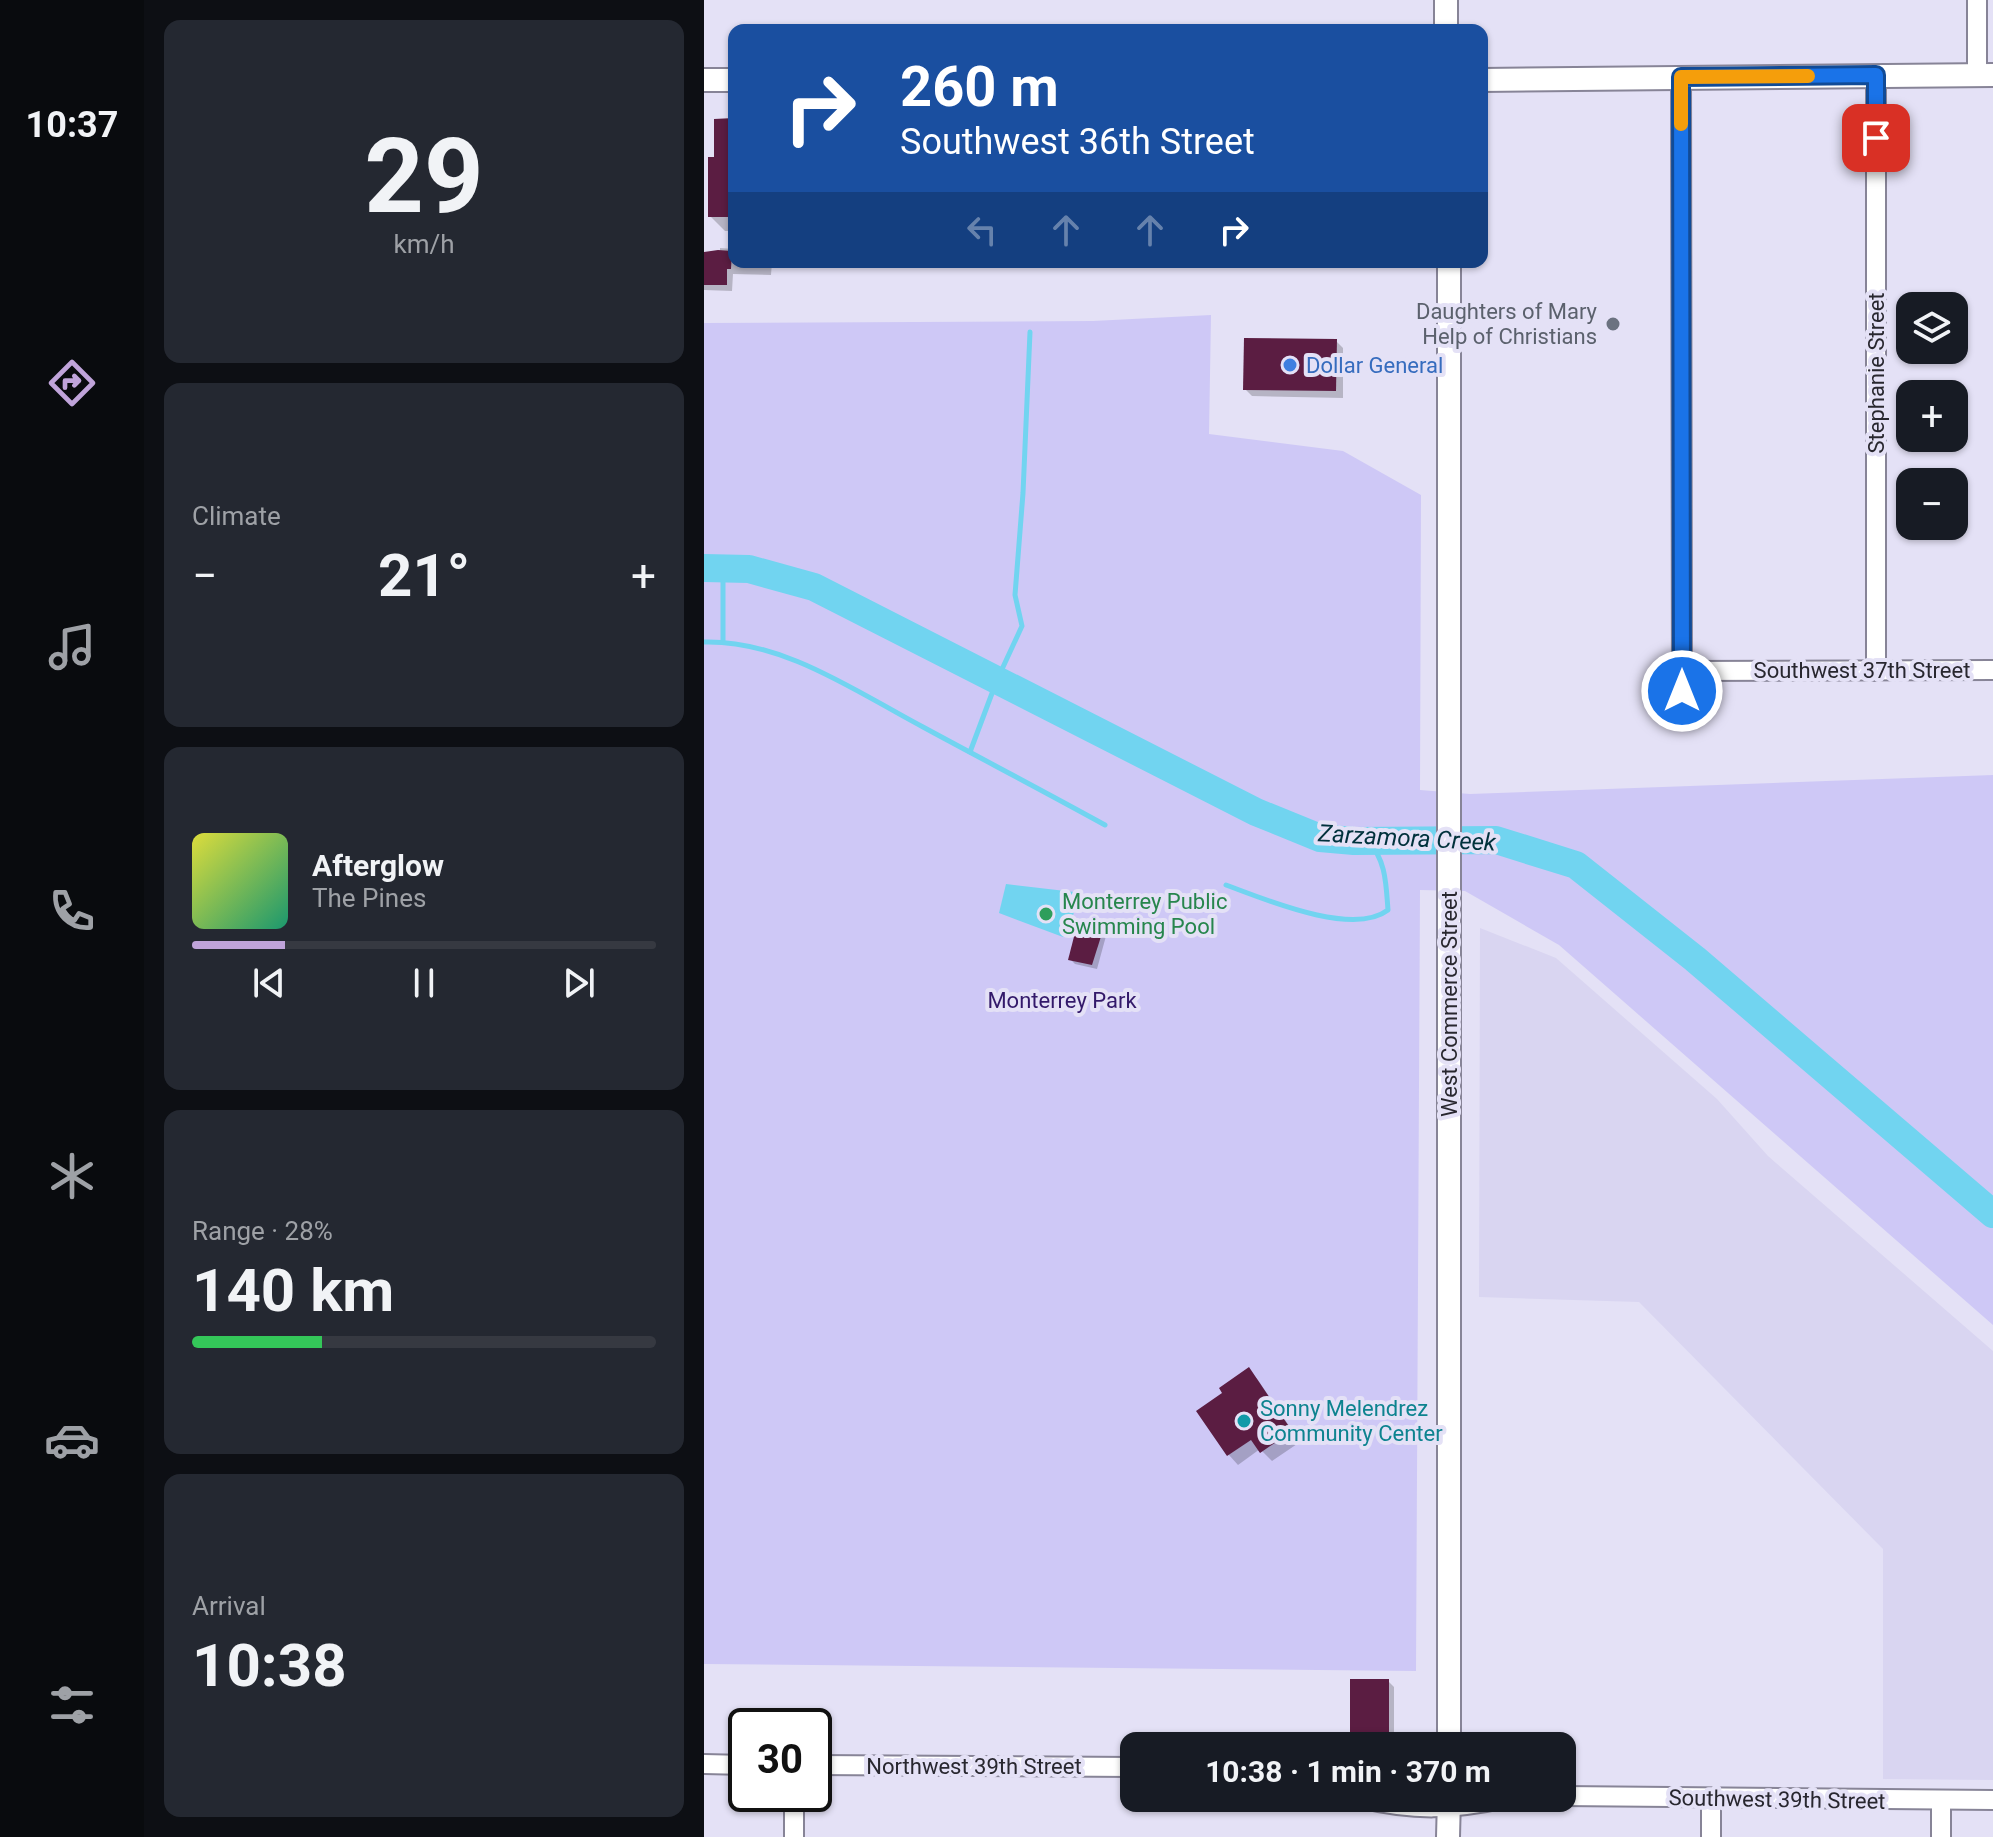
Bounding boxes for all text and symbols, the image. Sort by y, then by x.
text: 260 m [900,54,1059,120]
icon: right [768,56,872,160]
text: 10:37 [26,104,118,146]
pin [1842,104,1910,172]
text: 29 [364,116,484,237]
icon: arrive [1854,116,1898,160]
text: Southwest 36th Street [900,121,1255,163]
icon: left [960,208,1004,252]
icon: ahead [1044,208,1088,252]
icon: ahead [1128,208,1172,252]
icon: right [1212,208,1256,252]
text: km/h [393,229,455,259]
street label: Stephanie Street [1864,292,1889,454]
map controls [1896,292,1968,540]
button: layers [1896,292,1968,364]
place label: Daughters of Mary Help of Christians [1416,299,1598,349]
marker: Daughters of Mary Help of Christians [1604,315,1622,333]
place label: Dollar General [1306,353,1443,378]
icon: directions [44,355,100,411]
marker: Dollar General [1281,356,1299,374]
button: + [1896,380,1968,452]
button: − [1896,468,1968,540]
text: Climate [192,501,281,531]
text: 21° [378,540,470,611]
text: − [192,550,217,602]
text: + [631,550,656,602]
icon: music [44,619,100,675]
position arrow [1640,649,1724,733]
street label: Southwest 37th Street [1754,658,1970,683]
water label: Zarzamora Creek [1317,819,1498,857]
text: Afterglow [312,848,444,883]
icon: phone [44,883,100,939]
text: The Pines [312,883,426,913]
place label: Monterrey Public Swimming Pool [1062,889,1227,939]
street label: West Commerce Street [1437,891,1462,1117]
marker: Monterrey Public Swimming Pool [1037,905,1055,923]
icon: previous [247,961,291,1005]
icon: pause [402,961,446,1005]
icon: next [557,961,601,1005]
park label: Monterrey Park [987,988,1137,1013]
icon: climate [44,1148,100,1204]
text: Range · 28% [192,1216,333,1246]
text: 140 km [192,1255,394,1326]
place label: Sonny Melendrez Community Center [1260,1396,1443,1446]
icon: car [44,1412,100,1468]
marker: Sonny Melendrez Community Center [1235,1412,1253,1430]
text: Arrival [192,1591,266,1621]
text: 10:38 [192,1630,347,1701]
icon: filters [44,1677,100,1733]
speed limit sign: 30 [728,1708,832,1812]
street label: Northwest 39th Street [866,1754,1082,1779]
text: 10:38 · 1 min · 370 m [1205,1754,1491,1789]
street label: Southwest 39th Street [1668,1785,1886,1814]

